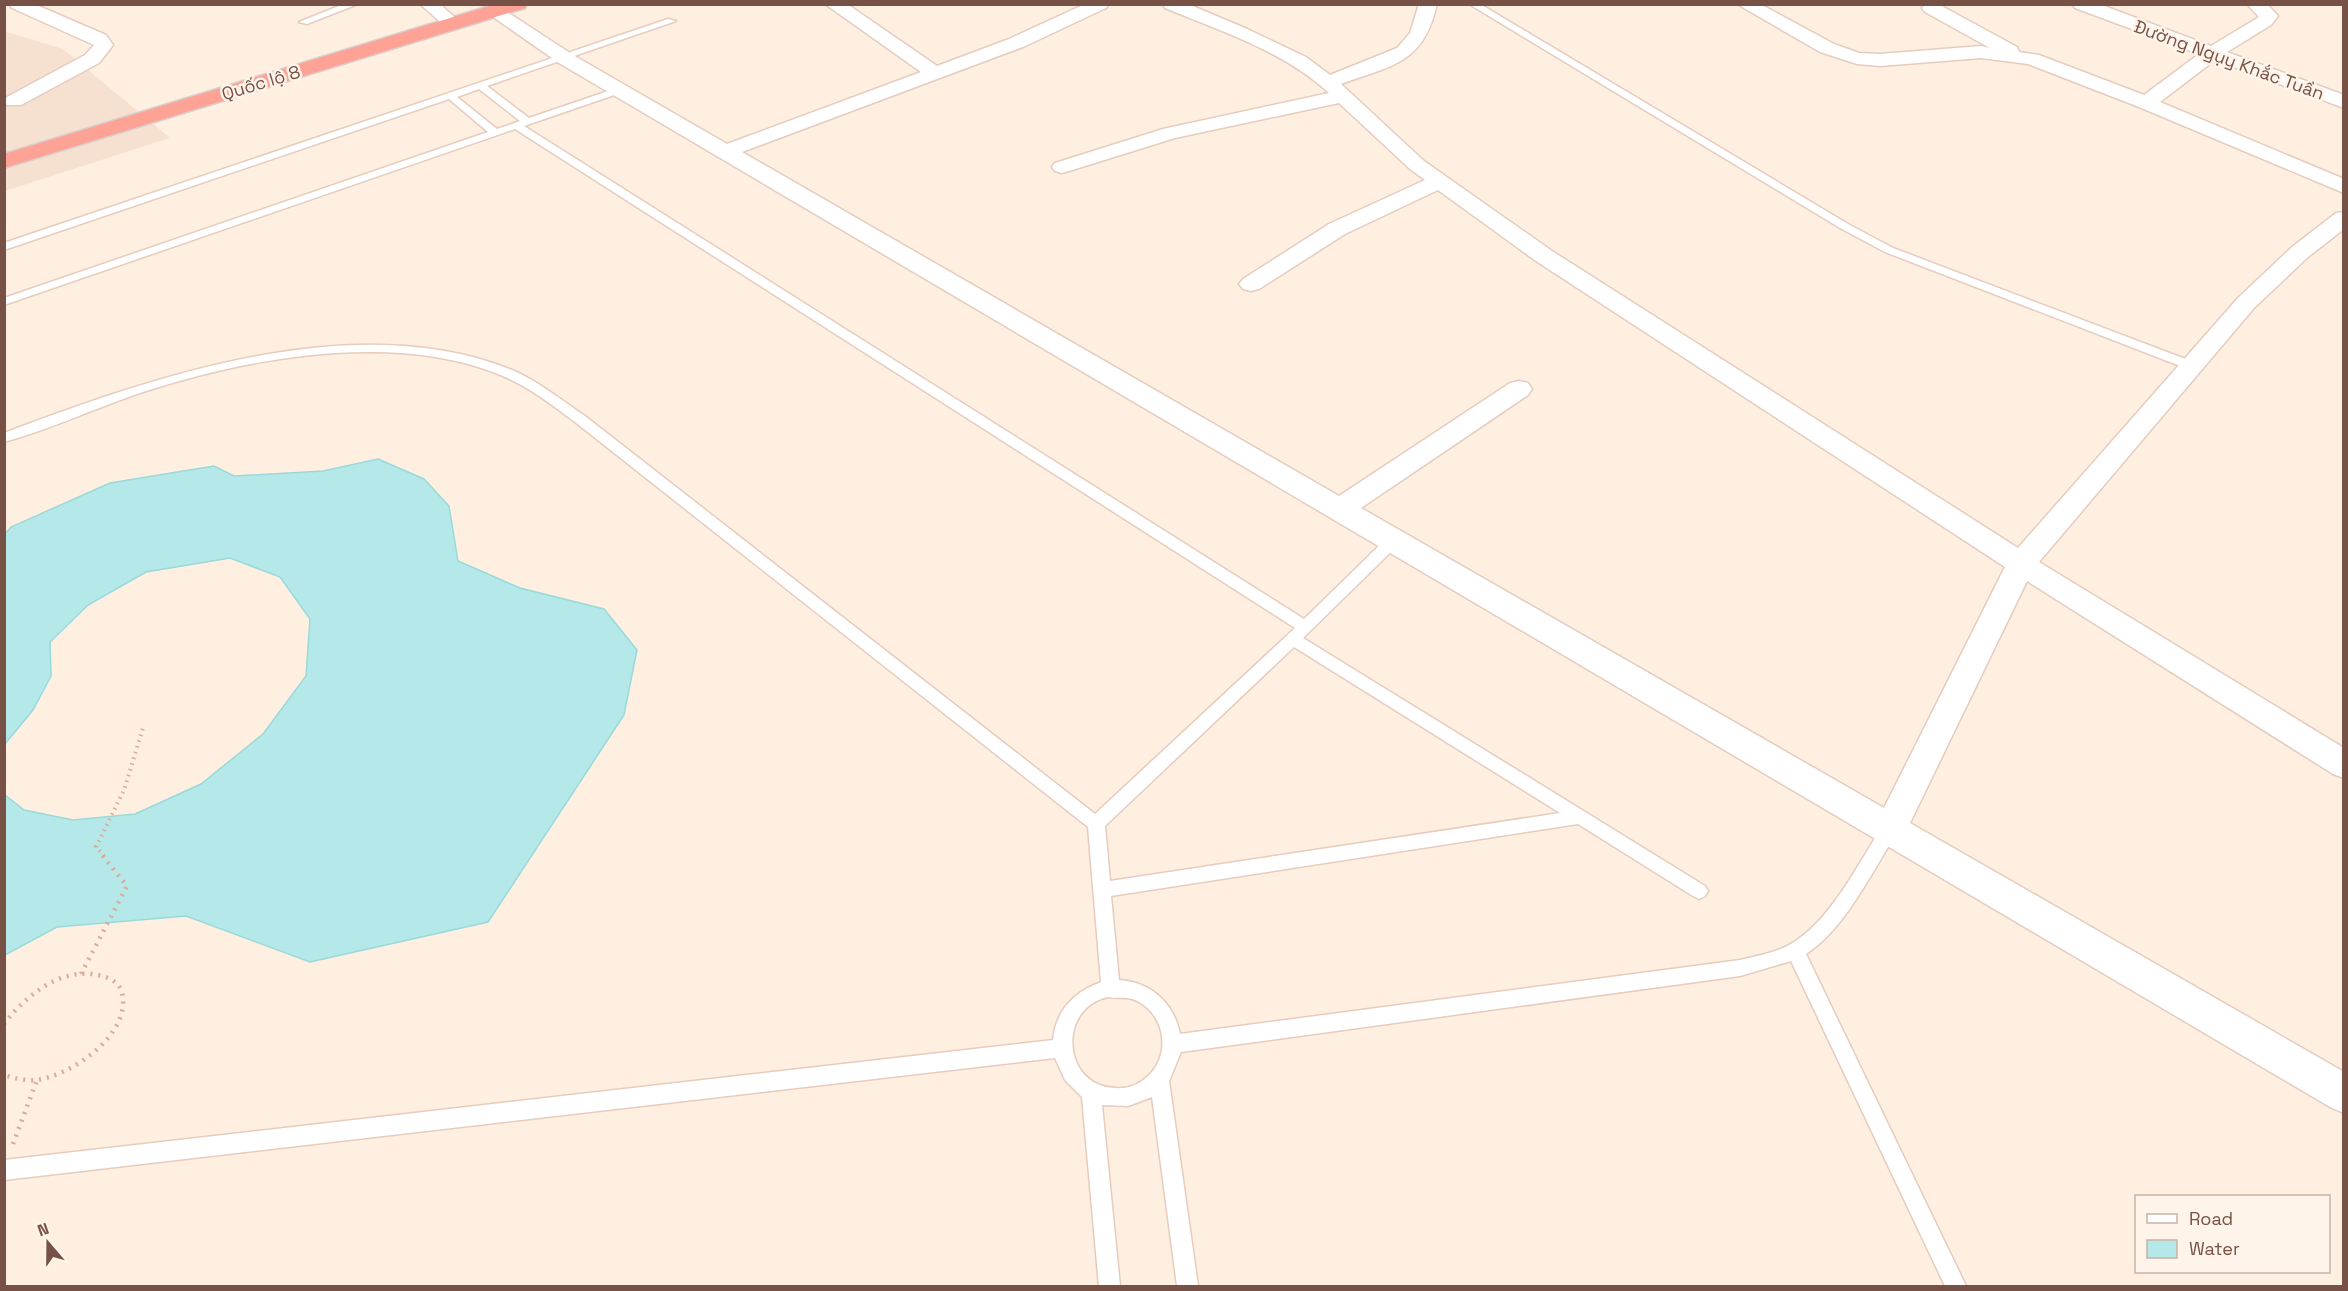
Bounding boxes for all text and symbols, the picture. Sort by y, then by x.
street label: Đường Ngụy Khắc Tuần [2131,14,2327,105]
street label: Quốc lộ 8 [219,60,303,105]
legend [2135,1195,2330,1273]
text: Road [2189,1207,2233,1230]
north arrow [18,1213,78,1273]
text: N [34,1218,52,1241]
text: Water [2189,1237,2240,1260]

